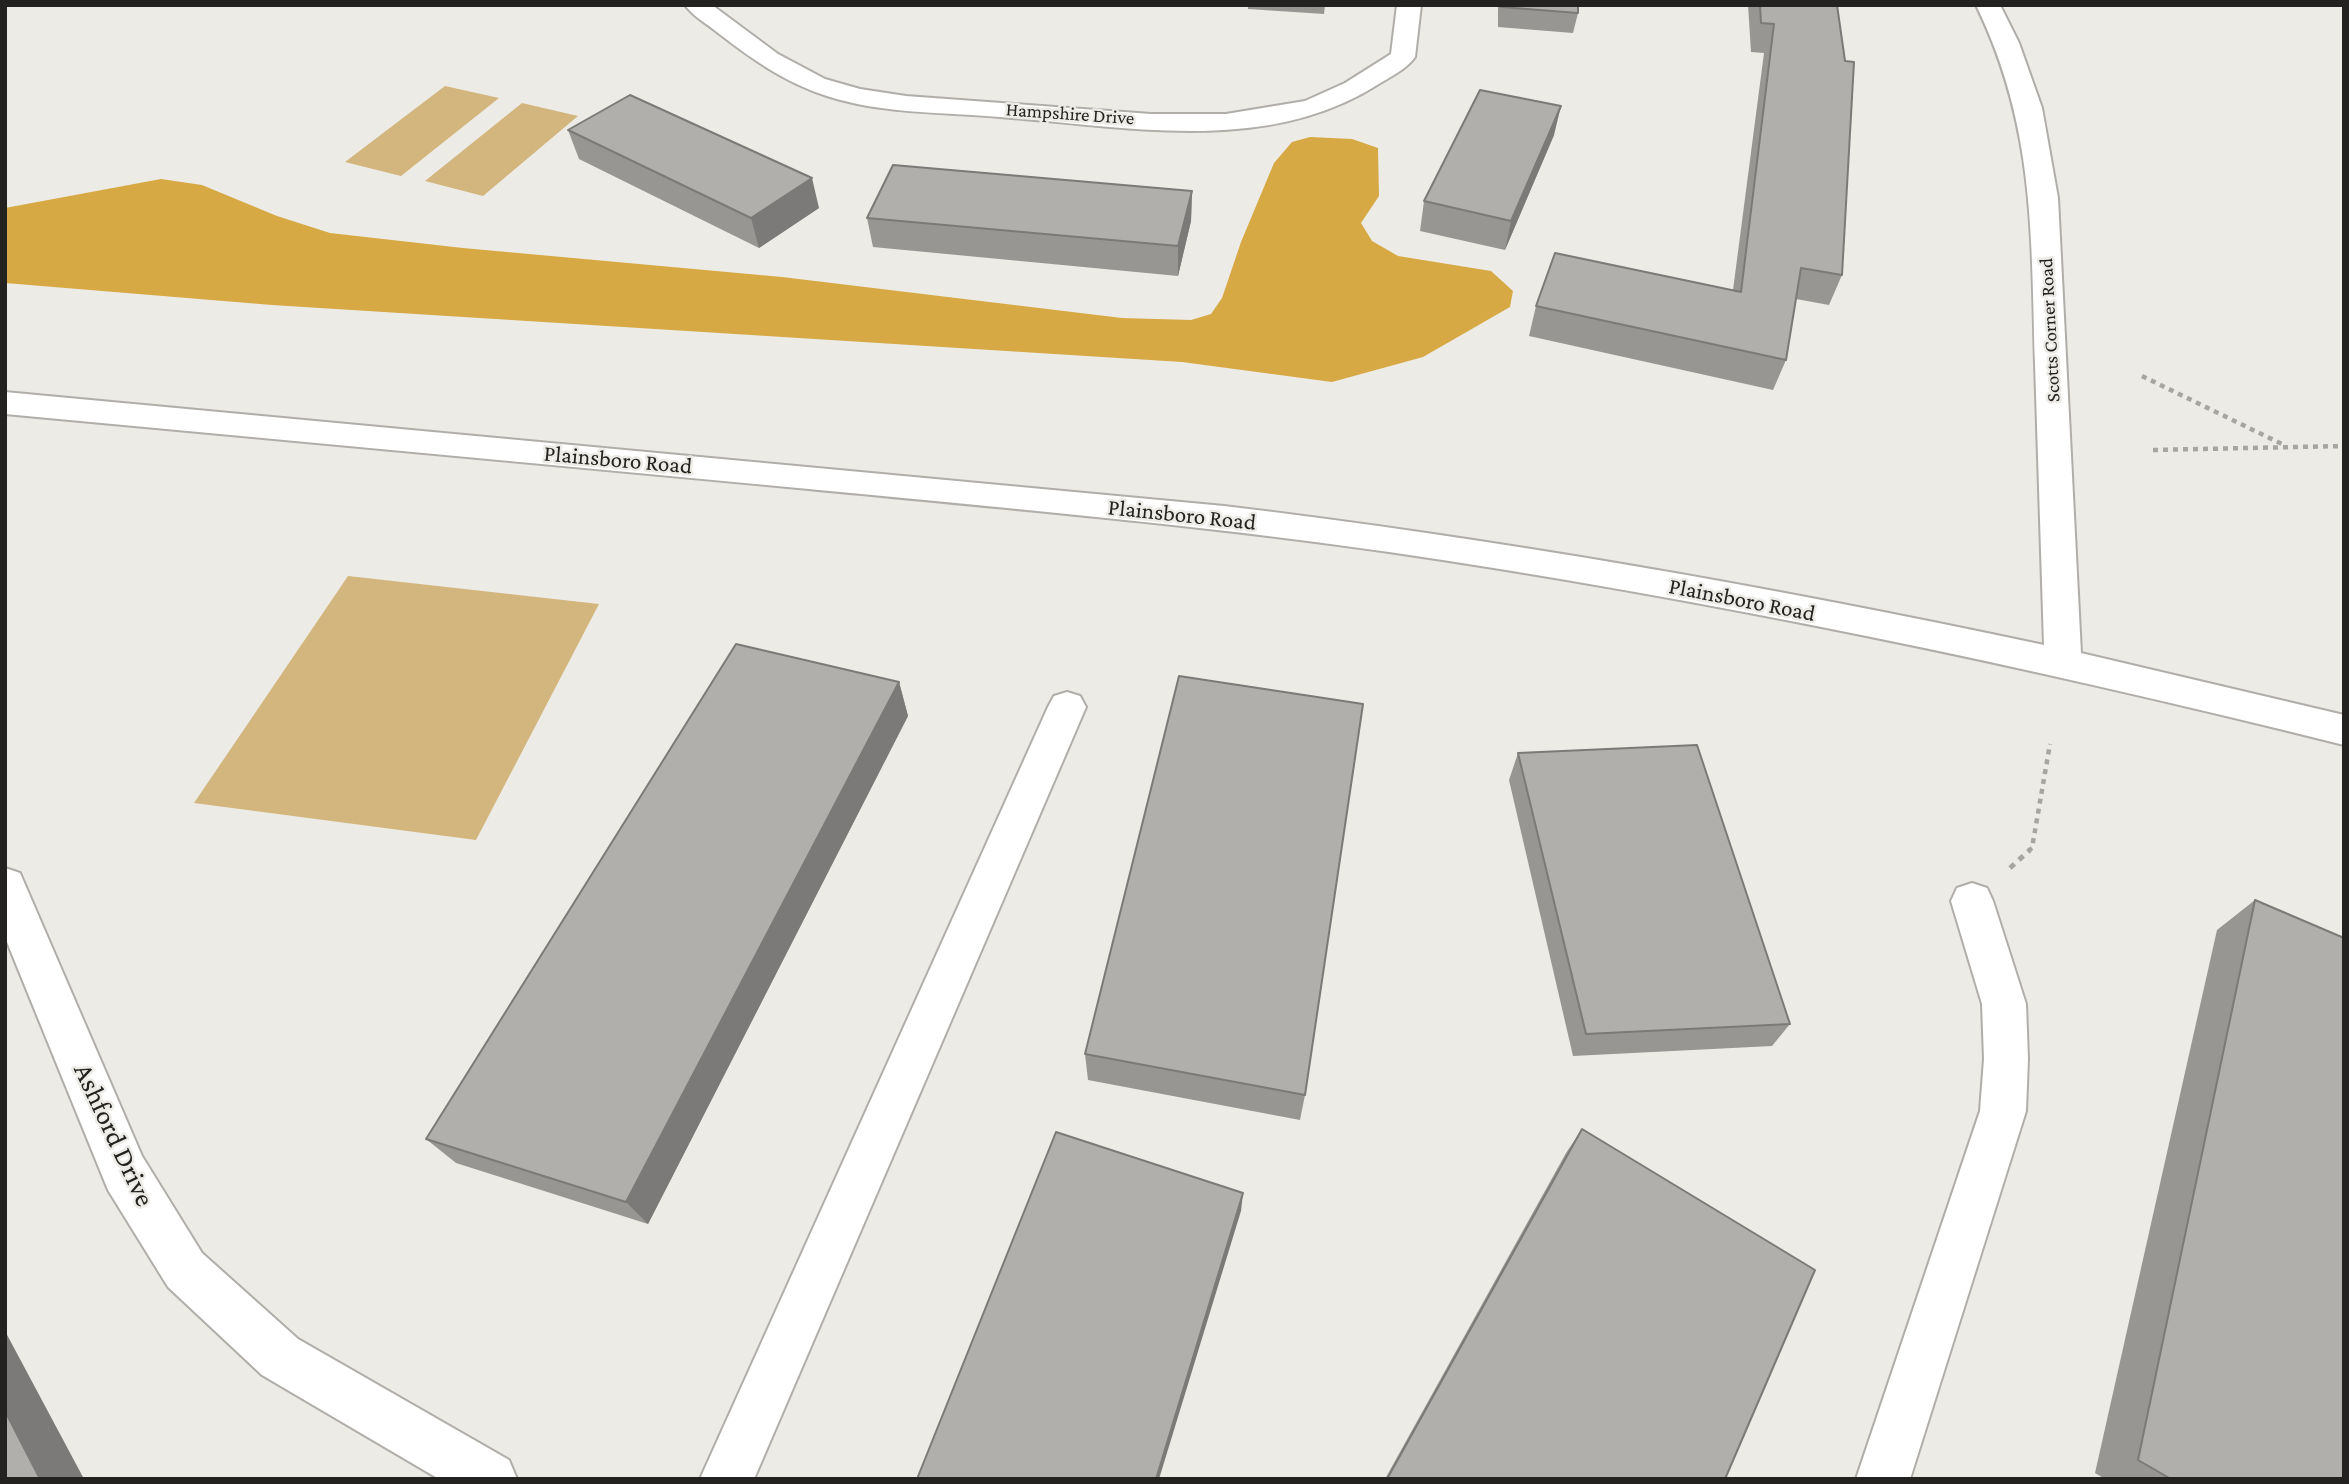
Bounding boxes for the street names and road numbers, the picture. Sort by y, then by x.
street label: Hampshire Drive [1005,98,1135,130]
street label: Scotts Corner Road [2035,257,2065,403]
street label: Plainsboro Road [543,440,693,480]
street label: Plainsboro Road [1107,493,1257,537]
street label: Plainsboro Road [1666,572,1818,628]
street label: Ashford Drive [66,1058,162,1212]

